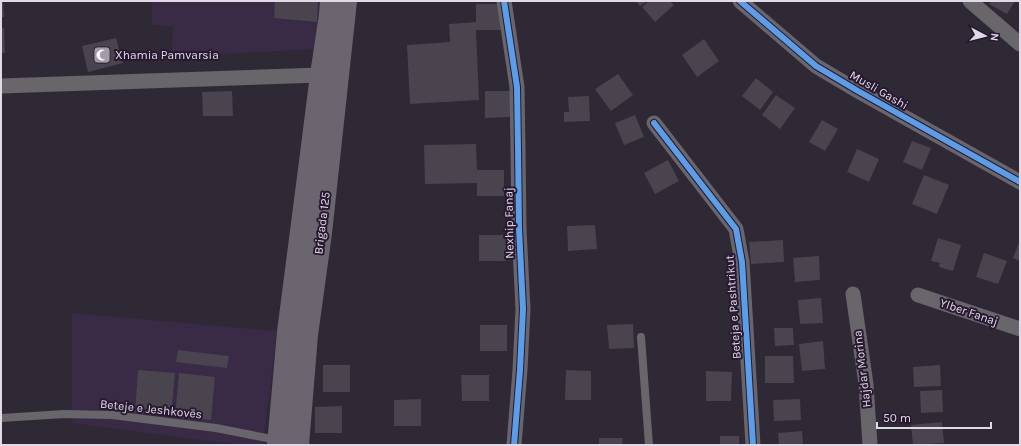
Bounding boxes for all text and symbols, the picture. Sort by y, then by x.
north arrow [965,16,1005,56]
text: N [987,32,1001,42]
mosque icon: Xhamia Pamvarsia [92,45,112,65]
place label: Xhamia Pamvarsia [115,48,219,62]
street label: Musli Gashi [847,68,911,112]
street label: Nexhip Fanaj [501,187,517,259]
street label: Brigada 125 [311,191,333,255]
street label: Beteja e Pashtrikut [722,254,744,360]
street label: Ylber Fanaj [938,296,1000,328]
street label: Hajdar Morina [850,330,874,408]
street label: Beteje e Jeshkovës [99,397,203,421]
scale bar [877,404,991,430]
text: 50 m [883,411,911,425]

